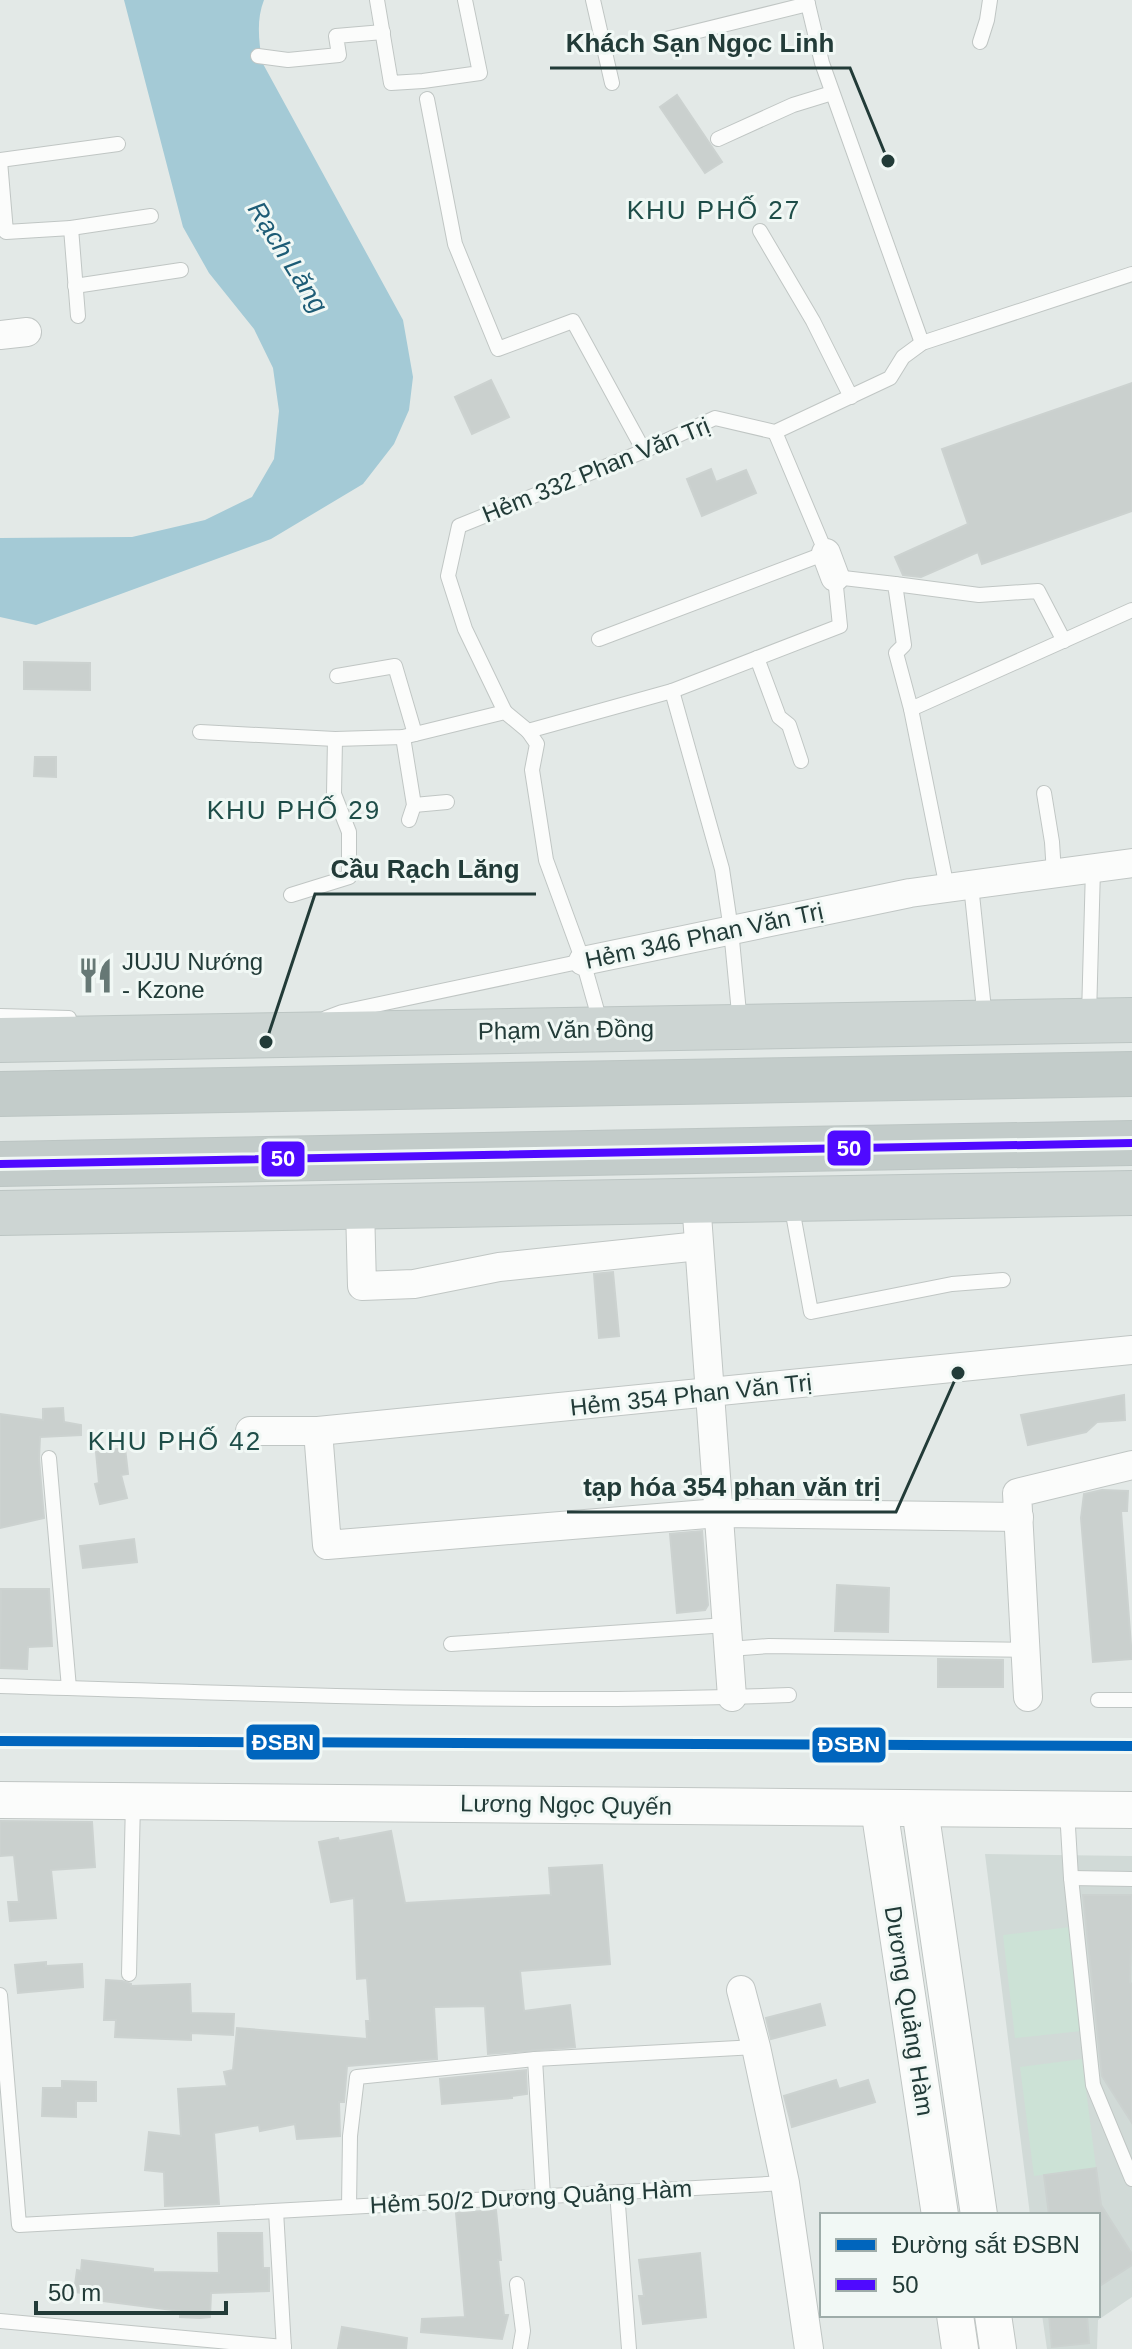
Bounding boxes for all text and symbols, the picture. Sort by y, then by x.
callout: Khách Sạn Ngọc Linh [550,18,850,68]
text: Khách Sạn Ngọc Linh [566,28,834,58]
district label: KHU PHỐ 27 [627,195,801,225]
water label: Rạch Lăng [242,196,334,319]
street label: Hẻm 332 Phan Văn Trị [478,412,713,528]
district label: KHU PHỐ 29 [207,795,381,825]
callout: Cầu Rạch Lăng [315,844,536,894]
text: Cầu Rạch Lăng [330,854,520,884]
street label: Hẻm 346 Phan Văn Trị [582,897,825,974]
place label: JUJU Nướng - Kzone [122,948,263,1003]
restaurant icon: JUJU Nướng - Kzone [77,957,115,995]
street label: Phạm Văn Đồng [478,1014,654,1045]
line badge: 50 [826,1129,872,1167]
text: 50 [837,1136,861,1161]
line badge: 50 [260,1140,306,1178]
text: 50 [271,1146,295,1171]
street label: Hẻm 354 Phan Văn Trị [569,1368,813,1421]
district label: KHU PHỐ 42 [88,1426,262,1456]
callout: tạp hóa 354 phan văn trị [567,1462,896,1512]
text: tạp hóa 354 phan văn trị [583,1472,881,1502]
line badge: ĐSBN [245,1723,321,1761]
line badge: ĐSBN [811,1726,887,1764]
text: ĐSBN [252,1730,314,1755]
text: ĐSBN [818,1732,880,1757]
street label: Lương Ngọc Quyến [460,1789,672,1820]
street label: Dương Quảng Hàm [880,1904,939,2118]
street label: Hẻm 50/2 Dương Quảng Hàm [369,2175,693,2218]
legend [820,2213,1100,2317]
text: Đường sắt ĐSBN [892,2231,1080,2258]
scale bar [36,2265,226,2315]
text: 50 [892,2271,919,2298]
text: 50 m [48,2279,101,2306]

